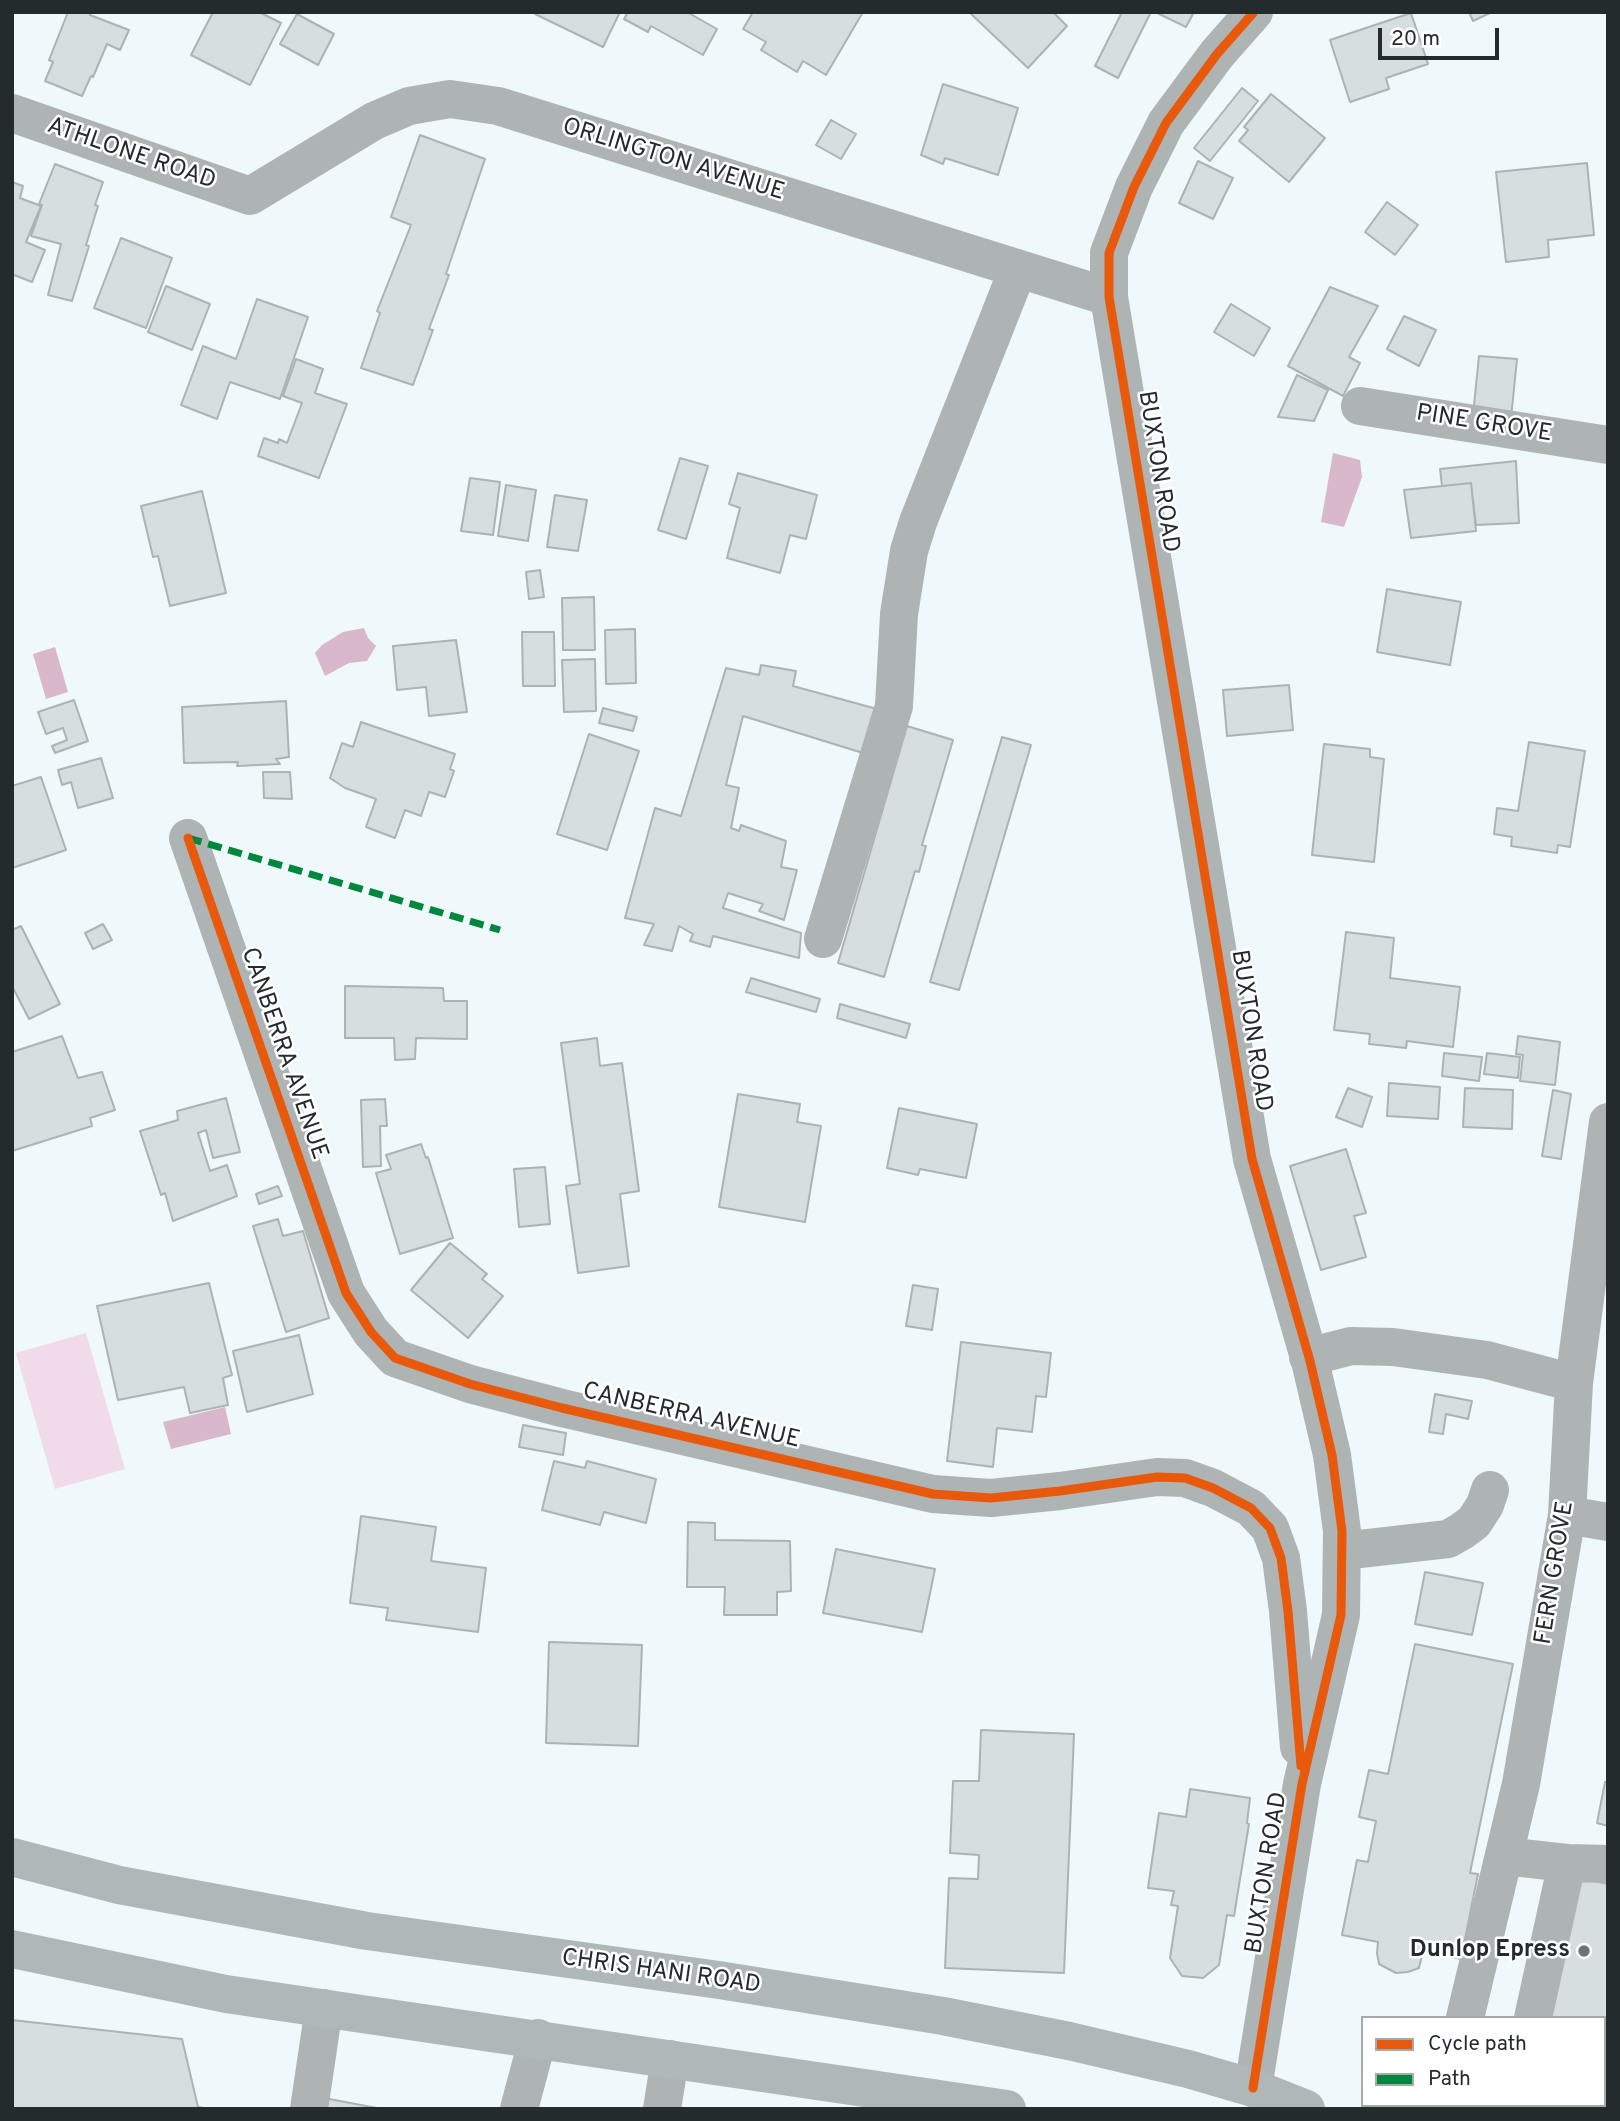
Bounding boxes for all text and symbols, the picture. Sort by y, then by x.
scale bar [1382,14,1503,58]
text: 20 m [1391,26,1440,53]
street label: ATHLONE ROAD [43,113,219,197]
street label: ORLINGTON AVENUE [558,113,788,209]
street label: BUXTON ROAD [1130,389,1184,555]
street label: PINE GROVE [1414,400,1554,450]
street label: CANBERRA AVENUE [233,944,333,1164]
street label: BUXTON ROAD [1223,948,1277,1114]
street label: CANBERRA AVENUE [579,1378,803,1456]
street label: FERN GROVE [1530,1499,1582,1647]
street label: BUXTON ROAD [1241,1790,1295,1956]
place label: Dunlop Epress [1410,1937,1570,1965]
marker: Dunlop Epress [1576,1943,1592,1959]
street label: CHRIS HANI ROAD [560,1945,762,2001]
legend [1361,2016,1606,2107]
text: Cycle path [1428,2031,1527,2058]
text: Path [1428,2066,1471,2093]

